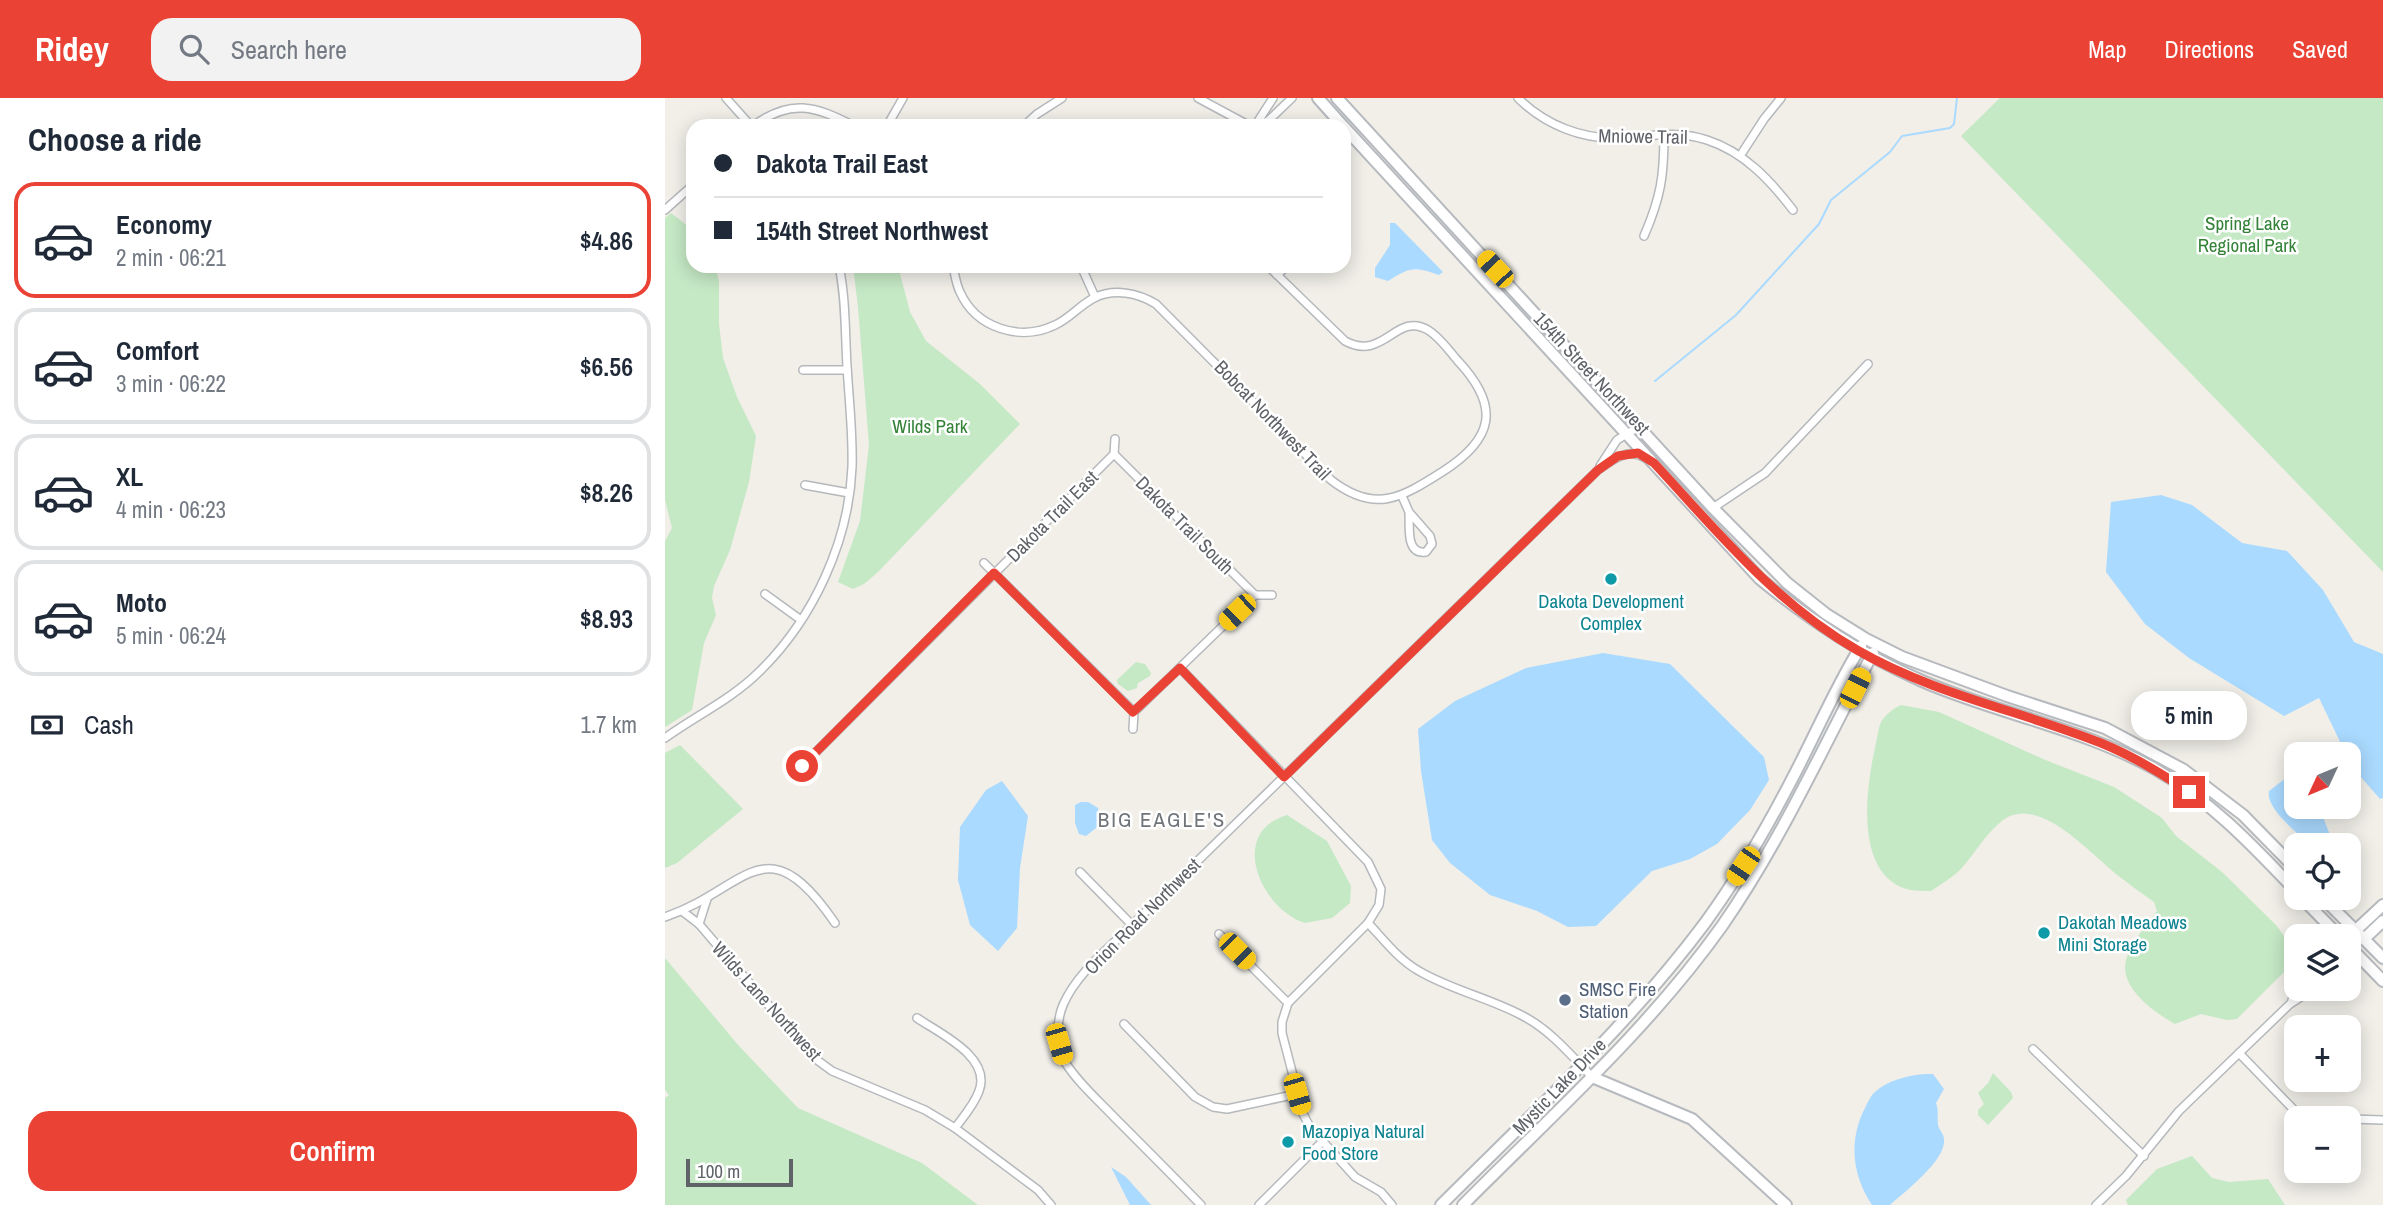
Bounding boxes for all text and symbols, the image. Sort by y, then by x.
search box [151,18,641,81]
text: Ridey [35,27,109,71]
icon: search [175,30,213,68]
text: Search here [231,32,347,67]
text: Map [2088,33,2126,65]
text: Directions [2164,33,2254,65]
text: Saved [2292,33,2348,65]
text: Choose a ride [28,118,202,161]
street label: Mniowe Trail [1598,122,1688,150]
text: Dakota Trail East [756,146,928,181]
text: Economy [116,207,212,242]
icon: car [32,209,95,272]
park label: Spring Lake Regional Park [2198,210,2297,258]
text: 154th Street Northwest [756,213,988,248]
text: $4.86 [580,223,633,258]
text: 2 min · 06:21 [116,242,226,273]
car [1473,246,1518,292]
street label: 154th Street Northwest [1528,306,1656,441]
text: Comfort [116,333,199,368]
icon: car [32,335,95,398]
text: $6.56 [580,349,633,384]
street label: Bobcat Northwest Trail [1209,354,1337,486]
text: 3 min · 06:22 [116,368,226,399]
park label: Wilds Park [892,413,968,439]
text: XL [116,459,143,494]
icon: car [32,461,95,524]
street label: Dakota Trail East [1001,464,1104,567]
street label: Dakota Trail South [1130,470,1240,580]
text: $8.26 [580,475,633,510]
text: 4 min · 06:23 [116,494,226,525]
marker: Dakota Development Complex [1603,571,1619,587]
text: Moto [116,585,167,620]
icon: car [32,587,95,650]
place label: Dakota Development Complex [1538,588,1684,636]
car [1215,590,1260,634]
text: $8.93 [580,601,633,636]
text: 5 min · 06:24 [116,620,226,651]
car [1837,665,1874,711]
callout: 5 min [2131,690,2247,740]
text: 5 min [2165,700,2213,731]
icon: cash [28,706,66,744]
text: Cash [84,707,134,742]
text: 1.7 km [580,709,637,740]
north arrow [2284,742,2361,819]
map controls [2284,742,2361,1183]
route start [786,750,818,782]
route end [2173,776,2205,808]
district label: BIG EAGLE'S [1098,805,1226,834]
button: locate [2284,833,2361,910]
car [1723,843,1764,889]
street label: Orion Road Northwest [1078,852,1206,980]
place label: Dakotah Meadows Mini Storage [2058,909,2187,957]
button: layers [2284,924,2361,1001]
marker: Dakotah Meadows Mini Storage [2036,925,2052,941]
car [1215,929,1260,973]
street label: Wilds Lane Northwest [706,936,828,1067]
place label: SMSC Fire Station [1579,976,1656,1024]
marker: SMSC Fire Station [1557,992,1573,1008]
button: + [2284,1015,2361,1092]
car [1044,1021,1075,1067]
street label: Mystic Lake Drive [1506,1032,1612,1140]
car [1282,1071,1313,1117]
button: − [2284,1106,2361,1183]
button: Confirm [28,1111,637,1191]
place label: Mazopiya Natural Food Store [1302,1118,1424,1166]
marker: Mazopiya Natural Food Store [1280,1134,1296,1150]
scale bar [686,1156,793,1188]
text: 100 m [697,1158,740,1184]

